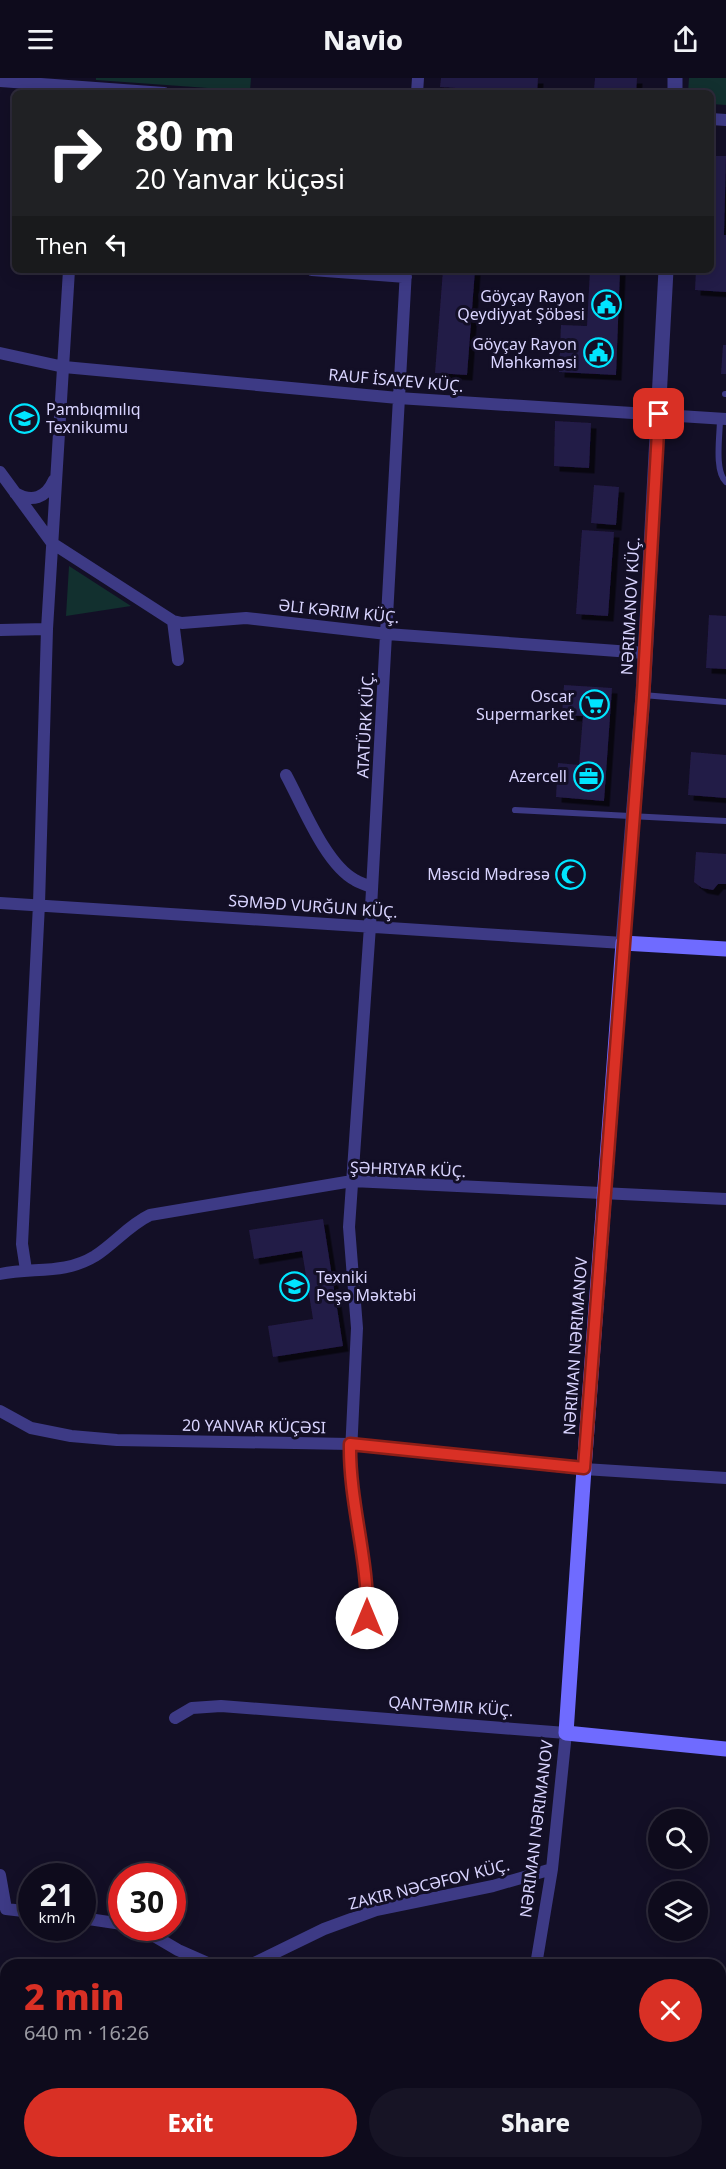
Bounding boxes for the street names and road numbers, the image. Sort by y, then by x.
street label: RAUF İSAYEV KÜÇ. [328,363,464,397]
street label: NƏRIMANOV KÜÇ. [615,536,645,676]
street label: ƏLI KƏRIM KÜÇ. [277,594,401,628]
street label: ATATÜRK KÜÇ. [351,671,379,779]
street label: SƏMƏD VURĞUN KÜÇ. [228,889,398,923]
street label: ŞƏHRIYAR KÜÇ. [350,1156,466,1182]
street label: NƏRIMAN NƏRIMANOV [558,1256,592,1436]
street label: 20 YANVAR KÜÇƏSI [182,1414,326,1438]
street label: QANTƏMIR KÜÇ. [388,1691,514,1721]
street label: NƏRIMAN NƏRIMANOV [514,1739,558,1919]
street label: ZAKIR NƏCƏFOV KÜÇ. [346,1853,512,1915]

